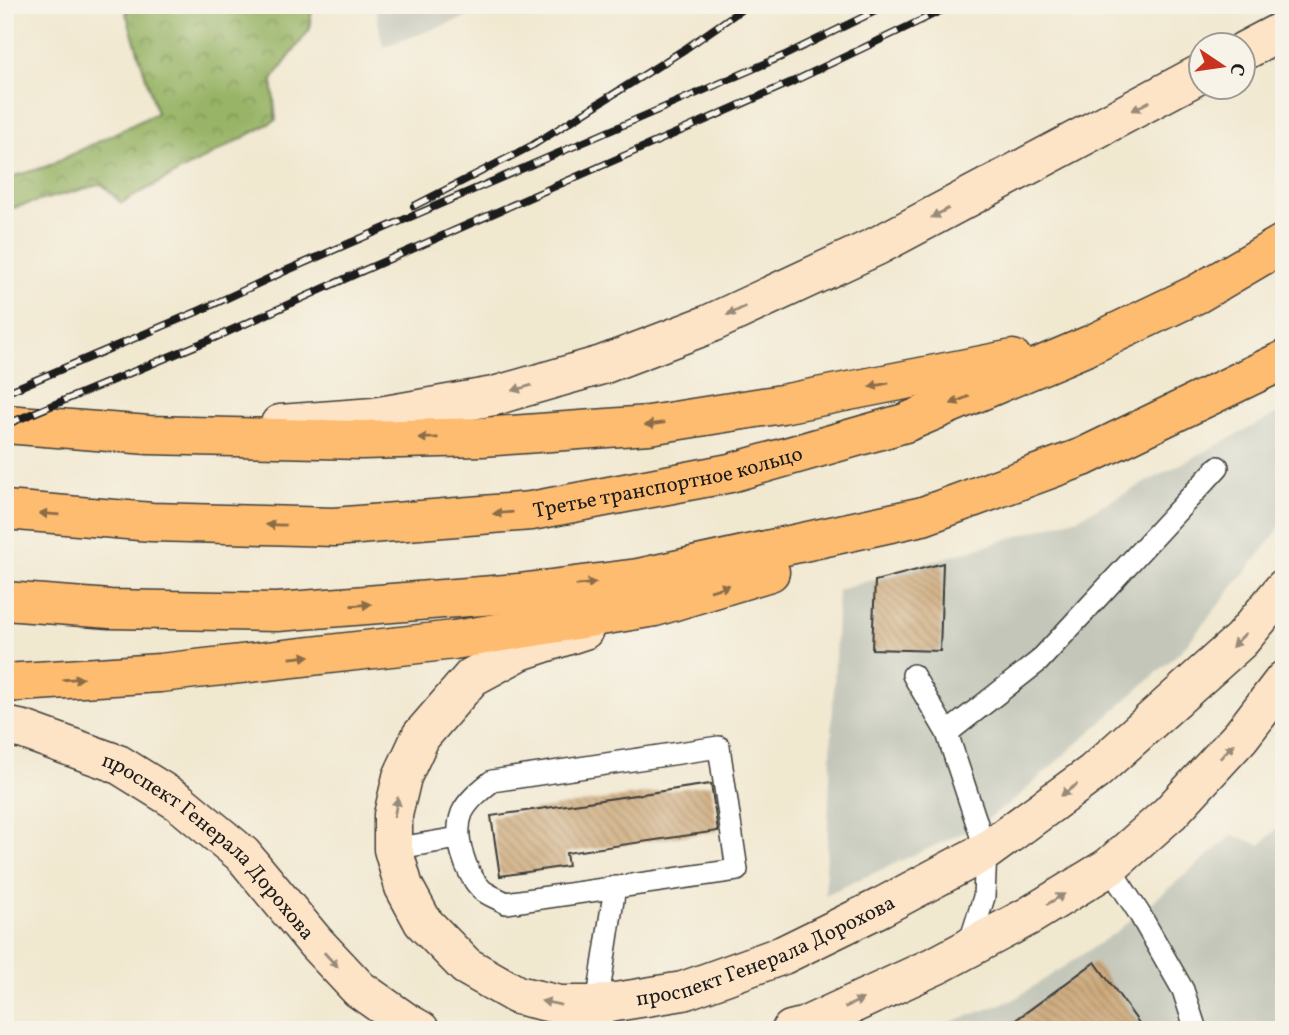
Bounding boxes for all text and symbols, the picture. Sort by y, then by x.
north arrow [1188,32,1258,102]
text: С [1223,60,1251,78]
one-way arrow [1131,100,1151,111]
one-way arrow [930,206,950,218]
one-way arrow [726,305,746,317]
one-way arrow [868,380,890,391]
one-way arrow [511,384,532,394]
one-way arrow [949,394,970,405]
one-way arrow [644,418,666,429]
one-way arrow [417,433,439,444]
street label: Третье транспортное кольцо [531,440,806,526]
one-way arrow [38,508,60,519]
one-way arrow [492,508,514,519]
one-way arrow [265,520,287,531]
one-way arrow [576,579,598,590]
one-way arrow [710,582,731,592]
one-way arrow [350,599,372,610]
one-way arrow [1232,631,1248,648]
one-way arrow [289,652,311,663]
one-way arrow [63,673,85,684]
one-way arrow [1219,742,1235,760]
street label: проспект Генерала Дорохова [98,746,321,947]
one-way arrow [1060,783,1078,797]
one-way arrow [390,796,401,818]
street label: проспект Генерала Дорохова [634,889,901,1014]
one-way arrow [1047,893,1066,906]
one-way arrow [323,951,339,968]
one-way arrow [540,997,562,1008]
one-way arrow [844,997,864,1009]

